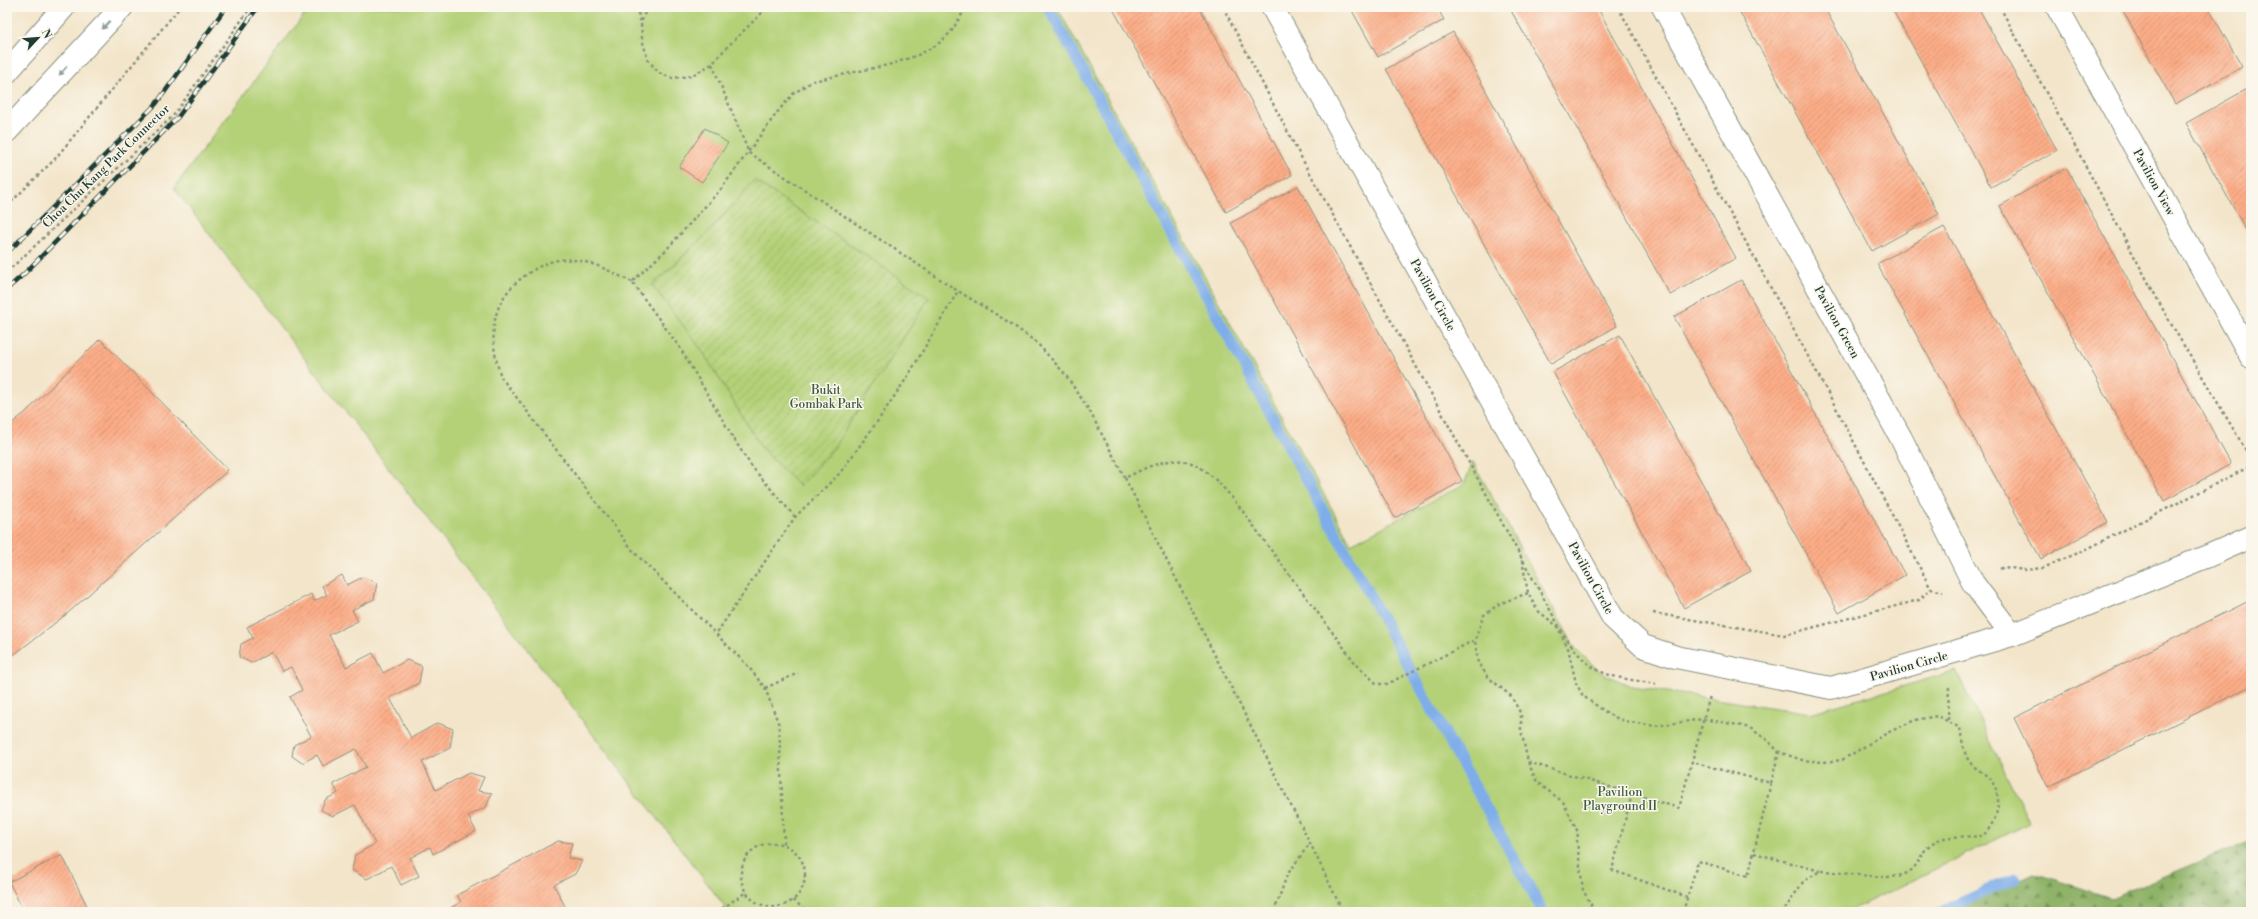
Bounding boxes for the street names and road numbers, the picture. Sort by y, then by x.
street label: Choa Chu Kang Park Connector [39,101,173,231]
street label: Pavilion View [2129,146,2178,219]
street label: Pavilion Circle [1407,257,1459,334]
street label: Pavilion Green [1810,283,1863,361]
street label: Pavilion Circle [1565,540,1617,617]
street label: Pavilion Circle [1869,648,1950,685]

